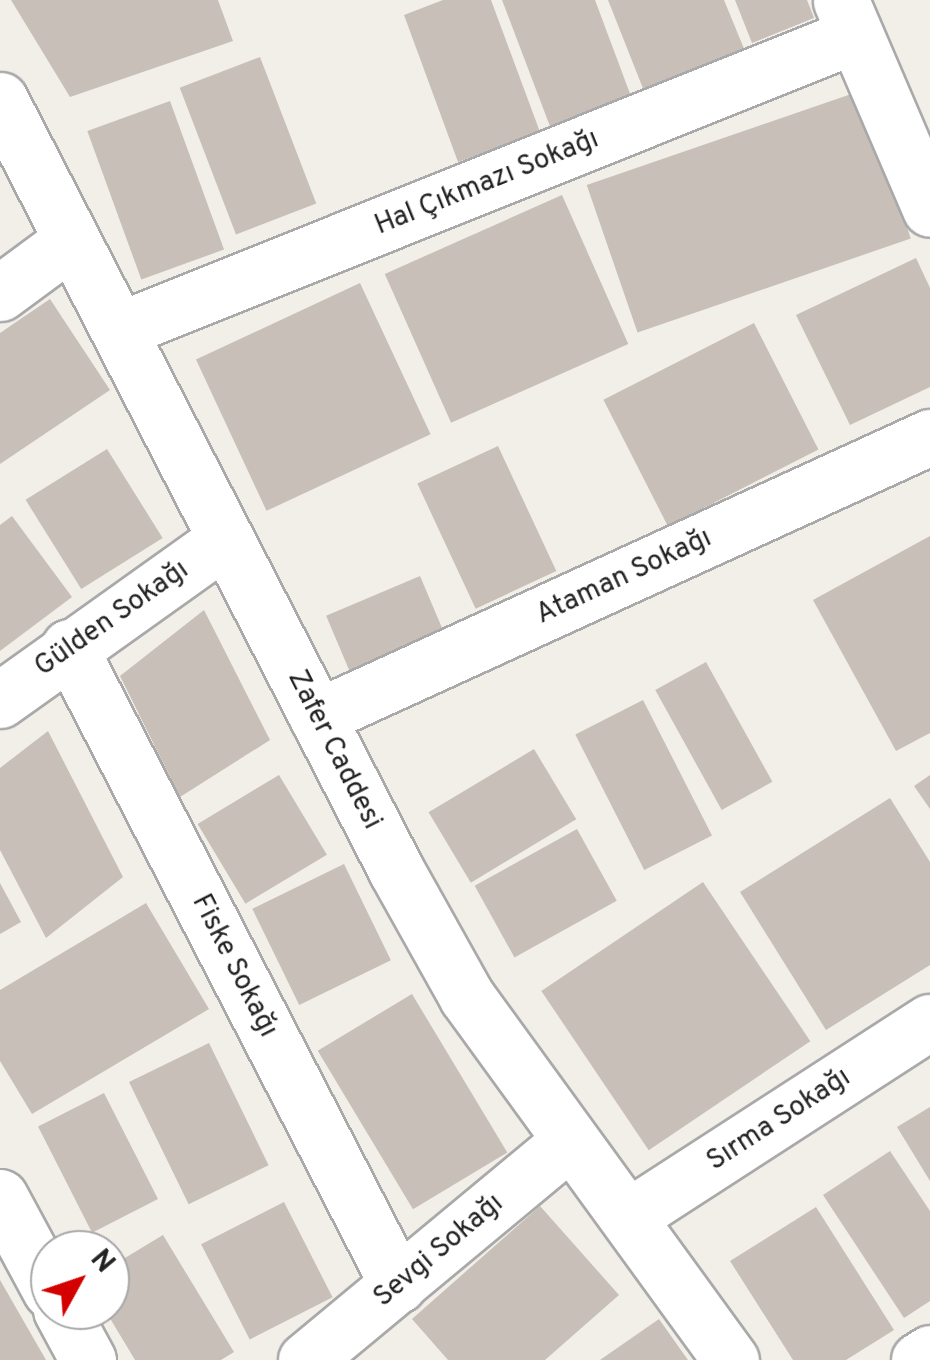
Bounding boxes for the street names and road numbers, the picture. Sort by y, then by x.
street label: Hal Çıkmazı Sokağı [370,123,604,243]
street label: Ataman Sokağı [531,522,717,632]
street label: Gülden Sokağı [29,554,195,684]
street label: Zafer Caddesi [280,665,388,835]
street label: Fiske Sokağı [184,889,284,1043]
street label: Sırma Sokağı [701,1061,857,1179]
street label: Sevgi Sokağı [367,1187,511,1315]

